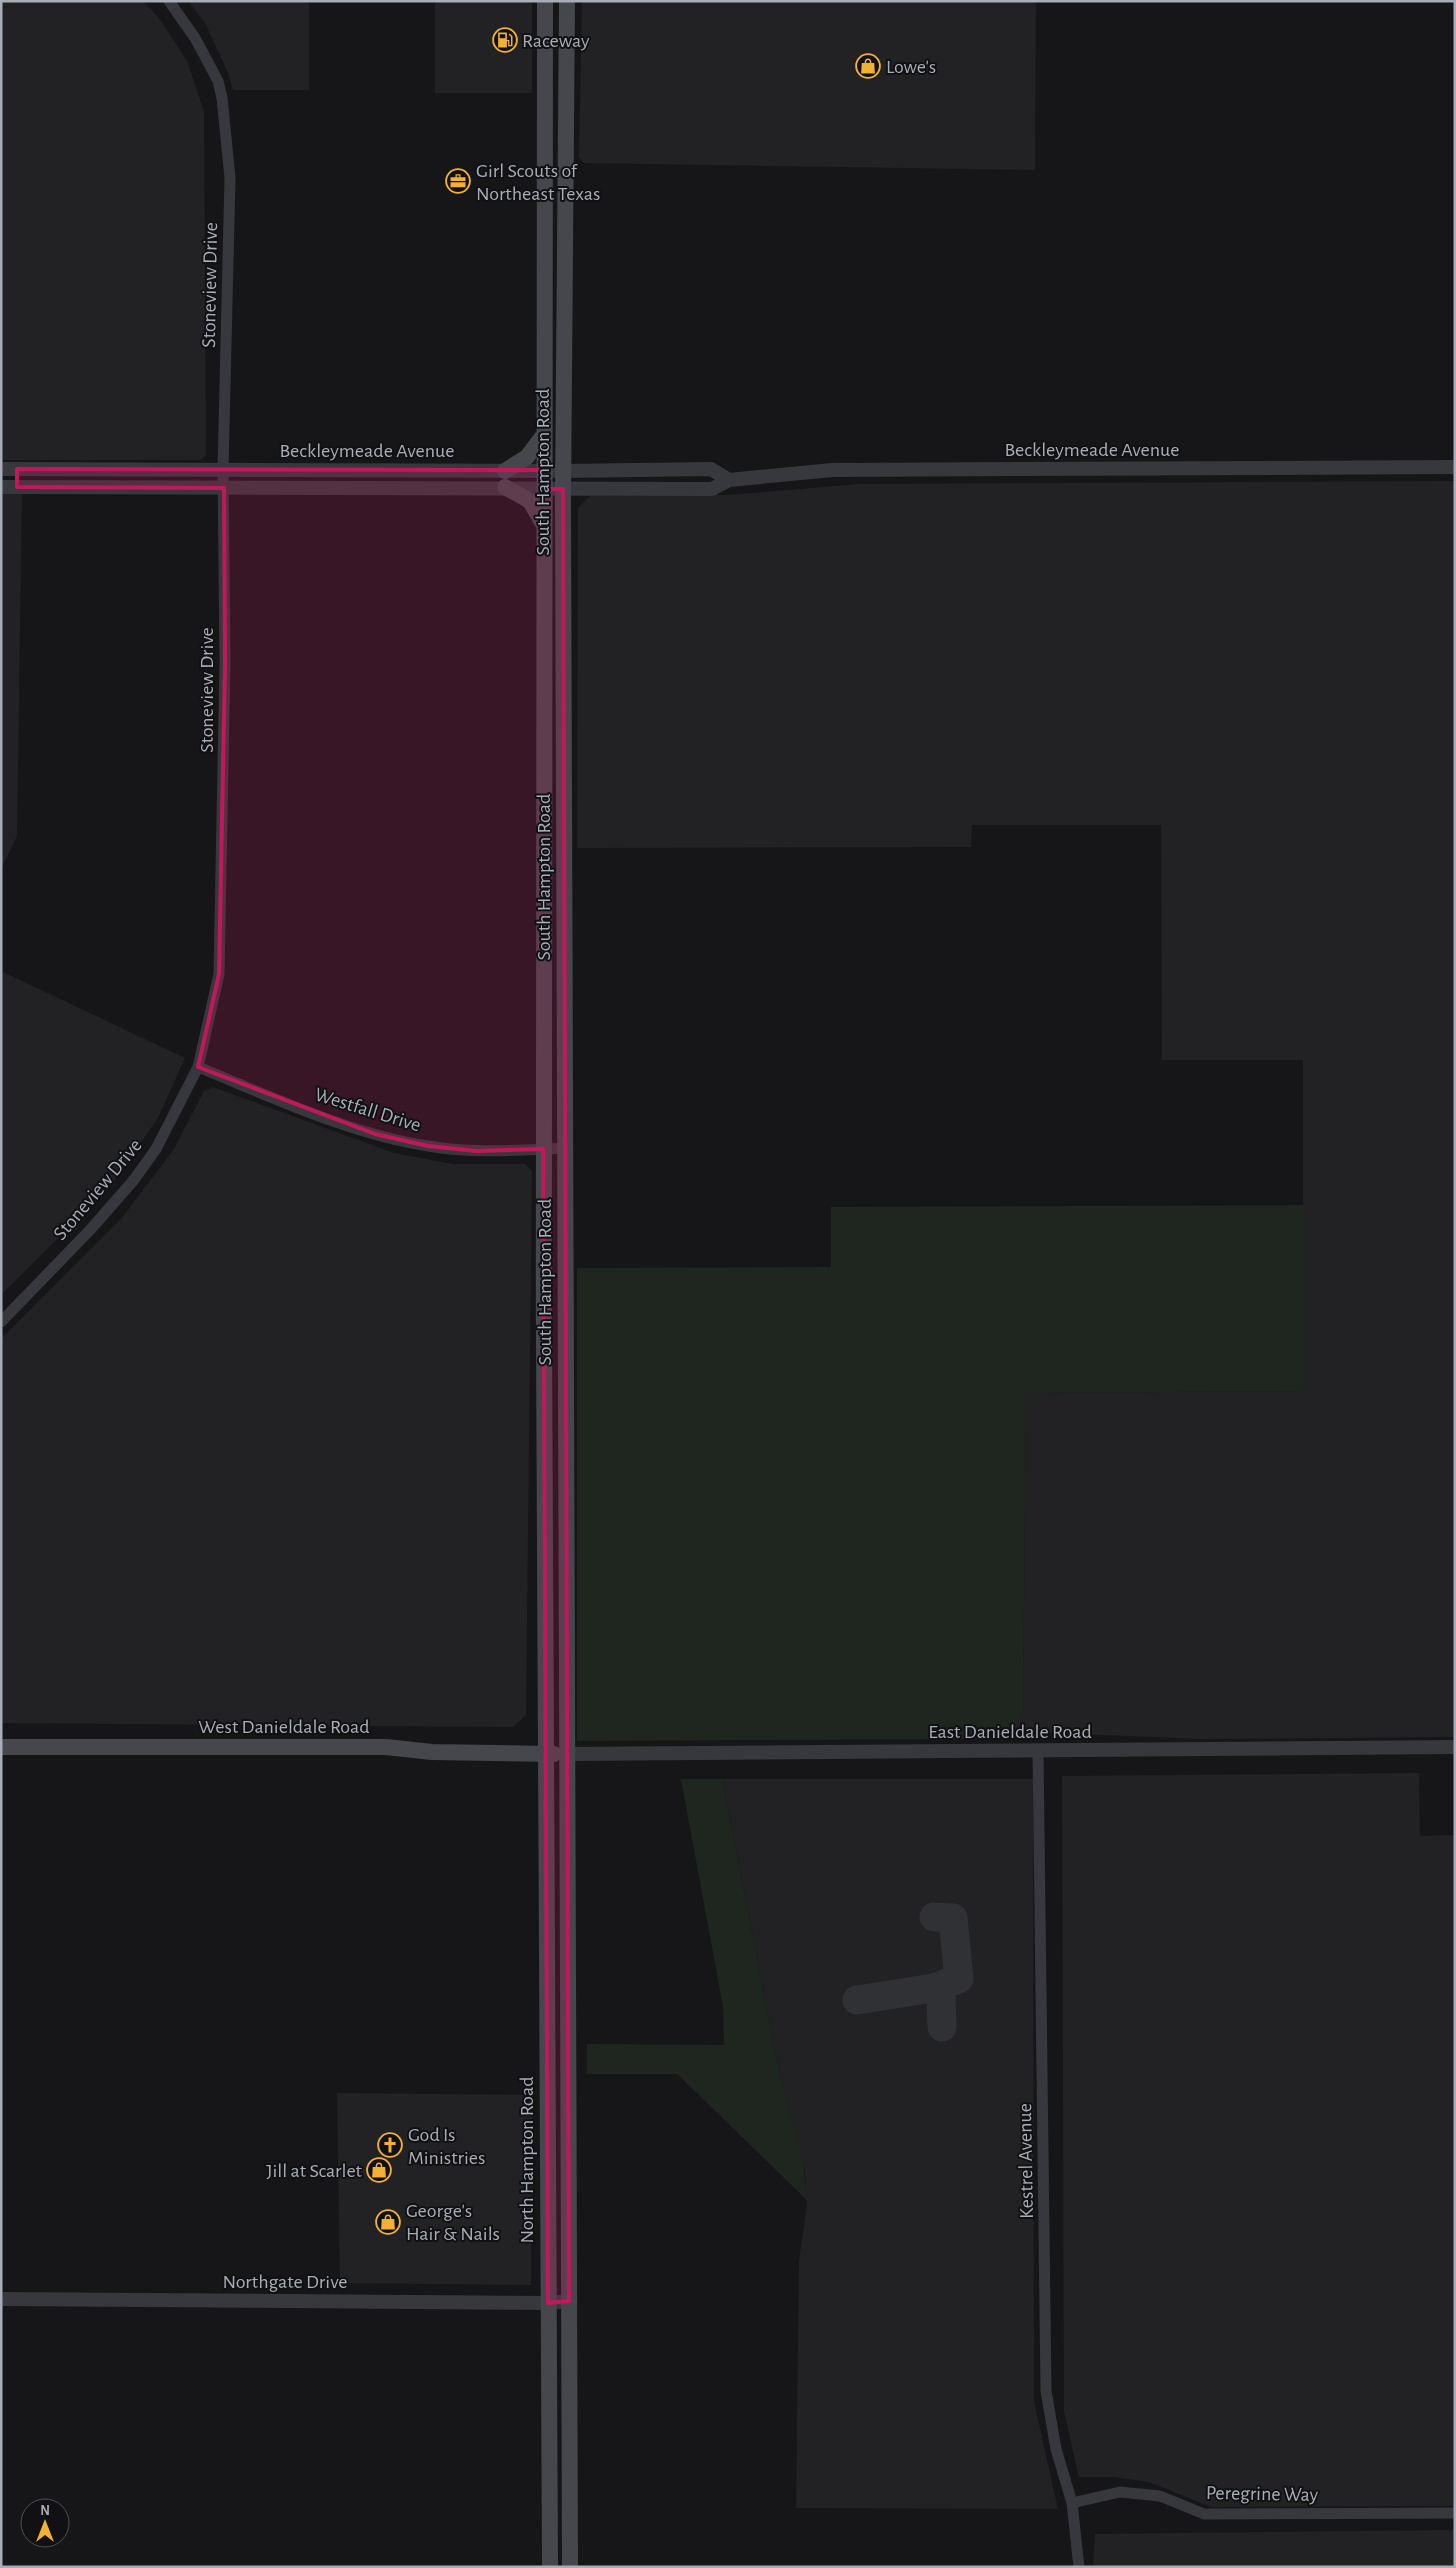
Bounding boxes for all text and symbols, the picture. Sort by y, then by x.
fuel station icon: Raceway [492,27,518,53]
place label: Raceway [522,31,590,51]
shop icon: Lowe's [855,53,881,79]
place label: Lowe's [886,57,936,77]
place label: Girl Scouts of Northeast Texas [476,161,600,204]
office icon: Girl Scouts of Northeast Texas [445,168,471,194]
street label: Stoneview Drive [199,222,221,348]
street label: South Hampton Road [533,389,553,555]
street label: Beckleymeade Avenue [1005,440,1179,460]
street label: Beckleymeade Avenue [280,441,454,461]
street label: Stoneview Drive [197,627,217,753]
street label: South Hampton Road [534,794,554,960]
street label: Westfall Drive [312,1084,423,1136]
street label: Stoneview Drive [50,1135,146,1244]
street label: South Hampton Road [535,1199,555,1365]
street label: West Danieldale Road [198,1717,370,1737]
street label: East Danieldale Road [928,1722,1092,1742]
street label: North Hampton Road [517,2076,537,2244]
street label: Kestrel Avenue [1015,2103,1037,2219]
place label: God Is Ministries [408,2125,485,2168]
church icon: God Is Ministries [377,2132,403,2158]
shop icon: Jill at Scarlet [366,2157,392,2183]
place label: Jill at Scarlet [266,2161,363,2181]
place label: George's Hair & Nails [406,2201,500,2244]
shop icon: George's Hair & Nails [375,2209,401,2235]
street label: Northgate Drive [222,2272,348,2292]
street label: Peregrine Way [1206,2483,1319,2505]
north arrow [20,2498,70,2548]
text: N [40,2504,50,2518]

